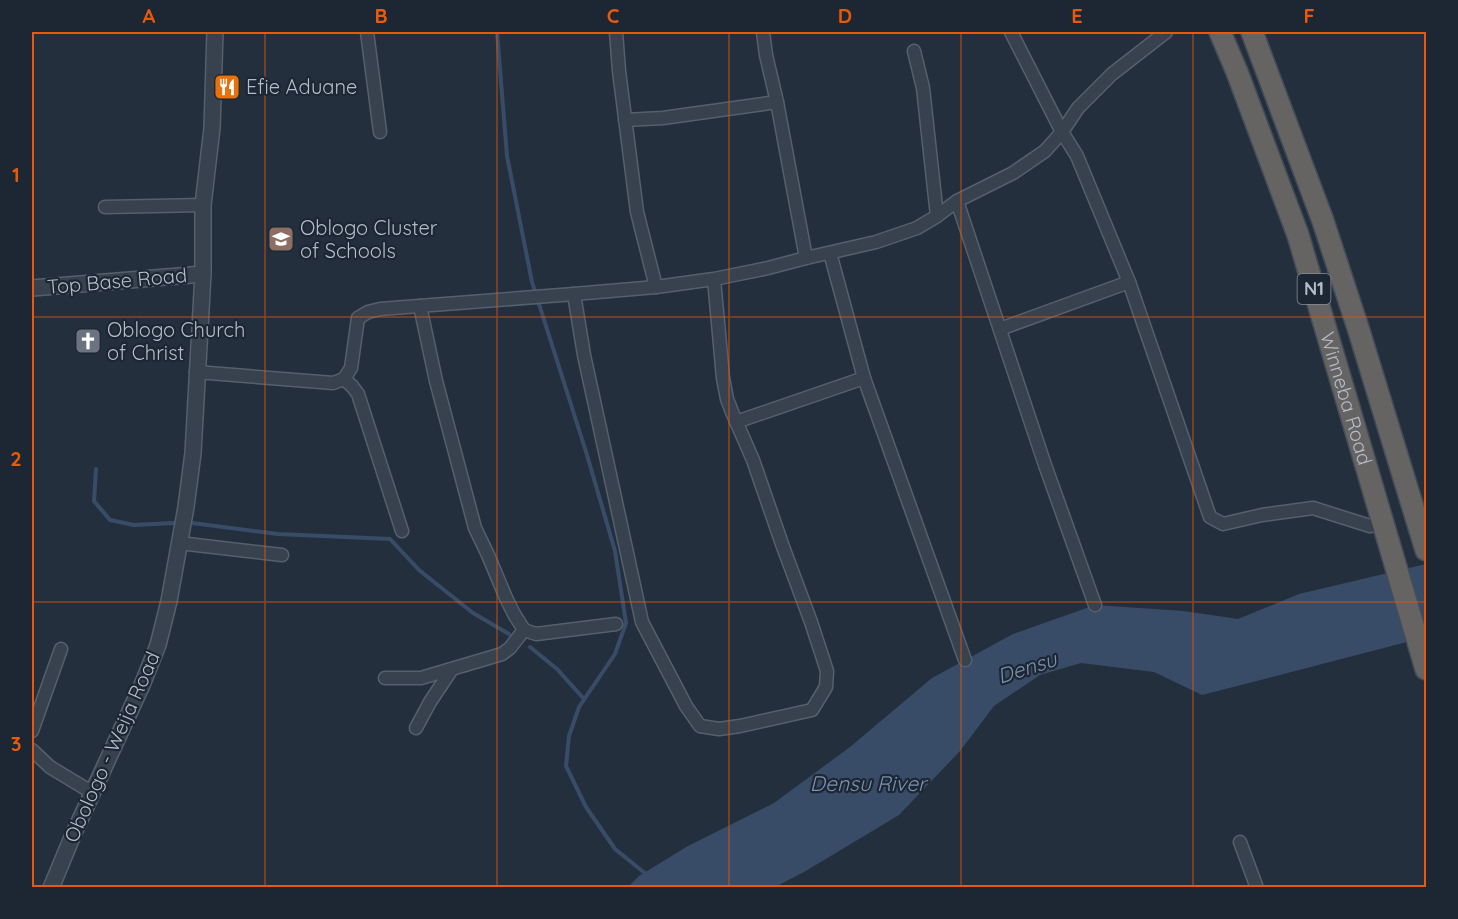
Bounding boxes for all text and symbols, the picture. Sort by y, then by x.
text: A [143,3,156,28]
text: B [374,3,388,28]
text: C [607,3,620,28]
text: D [838,3,852,28]
text: E [1071,3,1083,28]
text: F [1303,3,1315,28]
restaurant icon: Efie Aduane [212,72,242,102]
place label: Efie Aduane [246,74,357,99]
text: 1 [12,162,20,187]
place label: Oblogo Cluster of Schools [300,215,438,263]
school or university icon: Oblogo Cluster of Schools [266,224,296,254]
street label: Top Base Road [46,262,188,299]
road number: N1 [1298,274,1330,304]
place label: Oblogo Church of Christ [107,317,245,365]
church icon: Oblogo Church of Christ [73,326,103,356]
street label: Winneba Road [1315,329,1378,468]
text: 2 [10,446,22,471]
water label: Densu [994,645,1061,689]
street label: Obologo - Weija Road [58,648,165,846]
text: 3 [11,731,21,756]
water label: Densu River [810,770,929,796]

